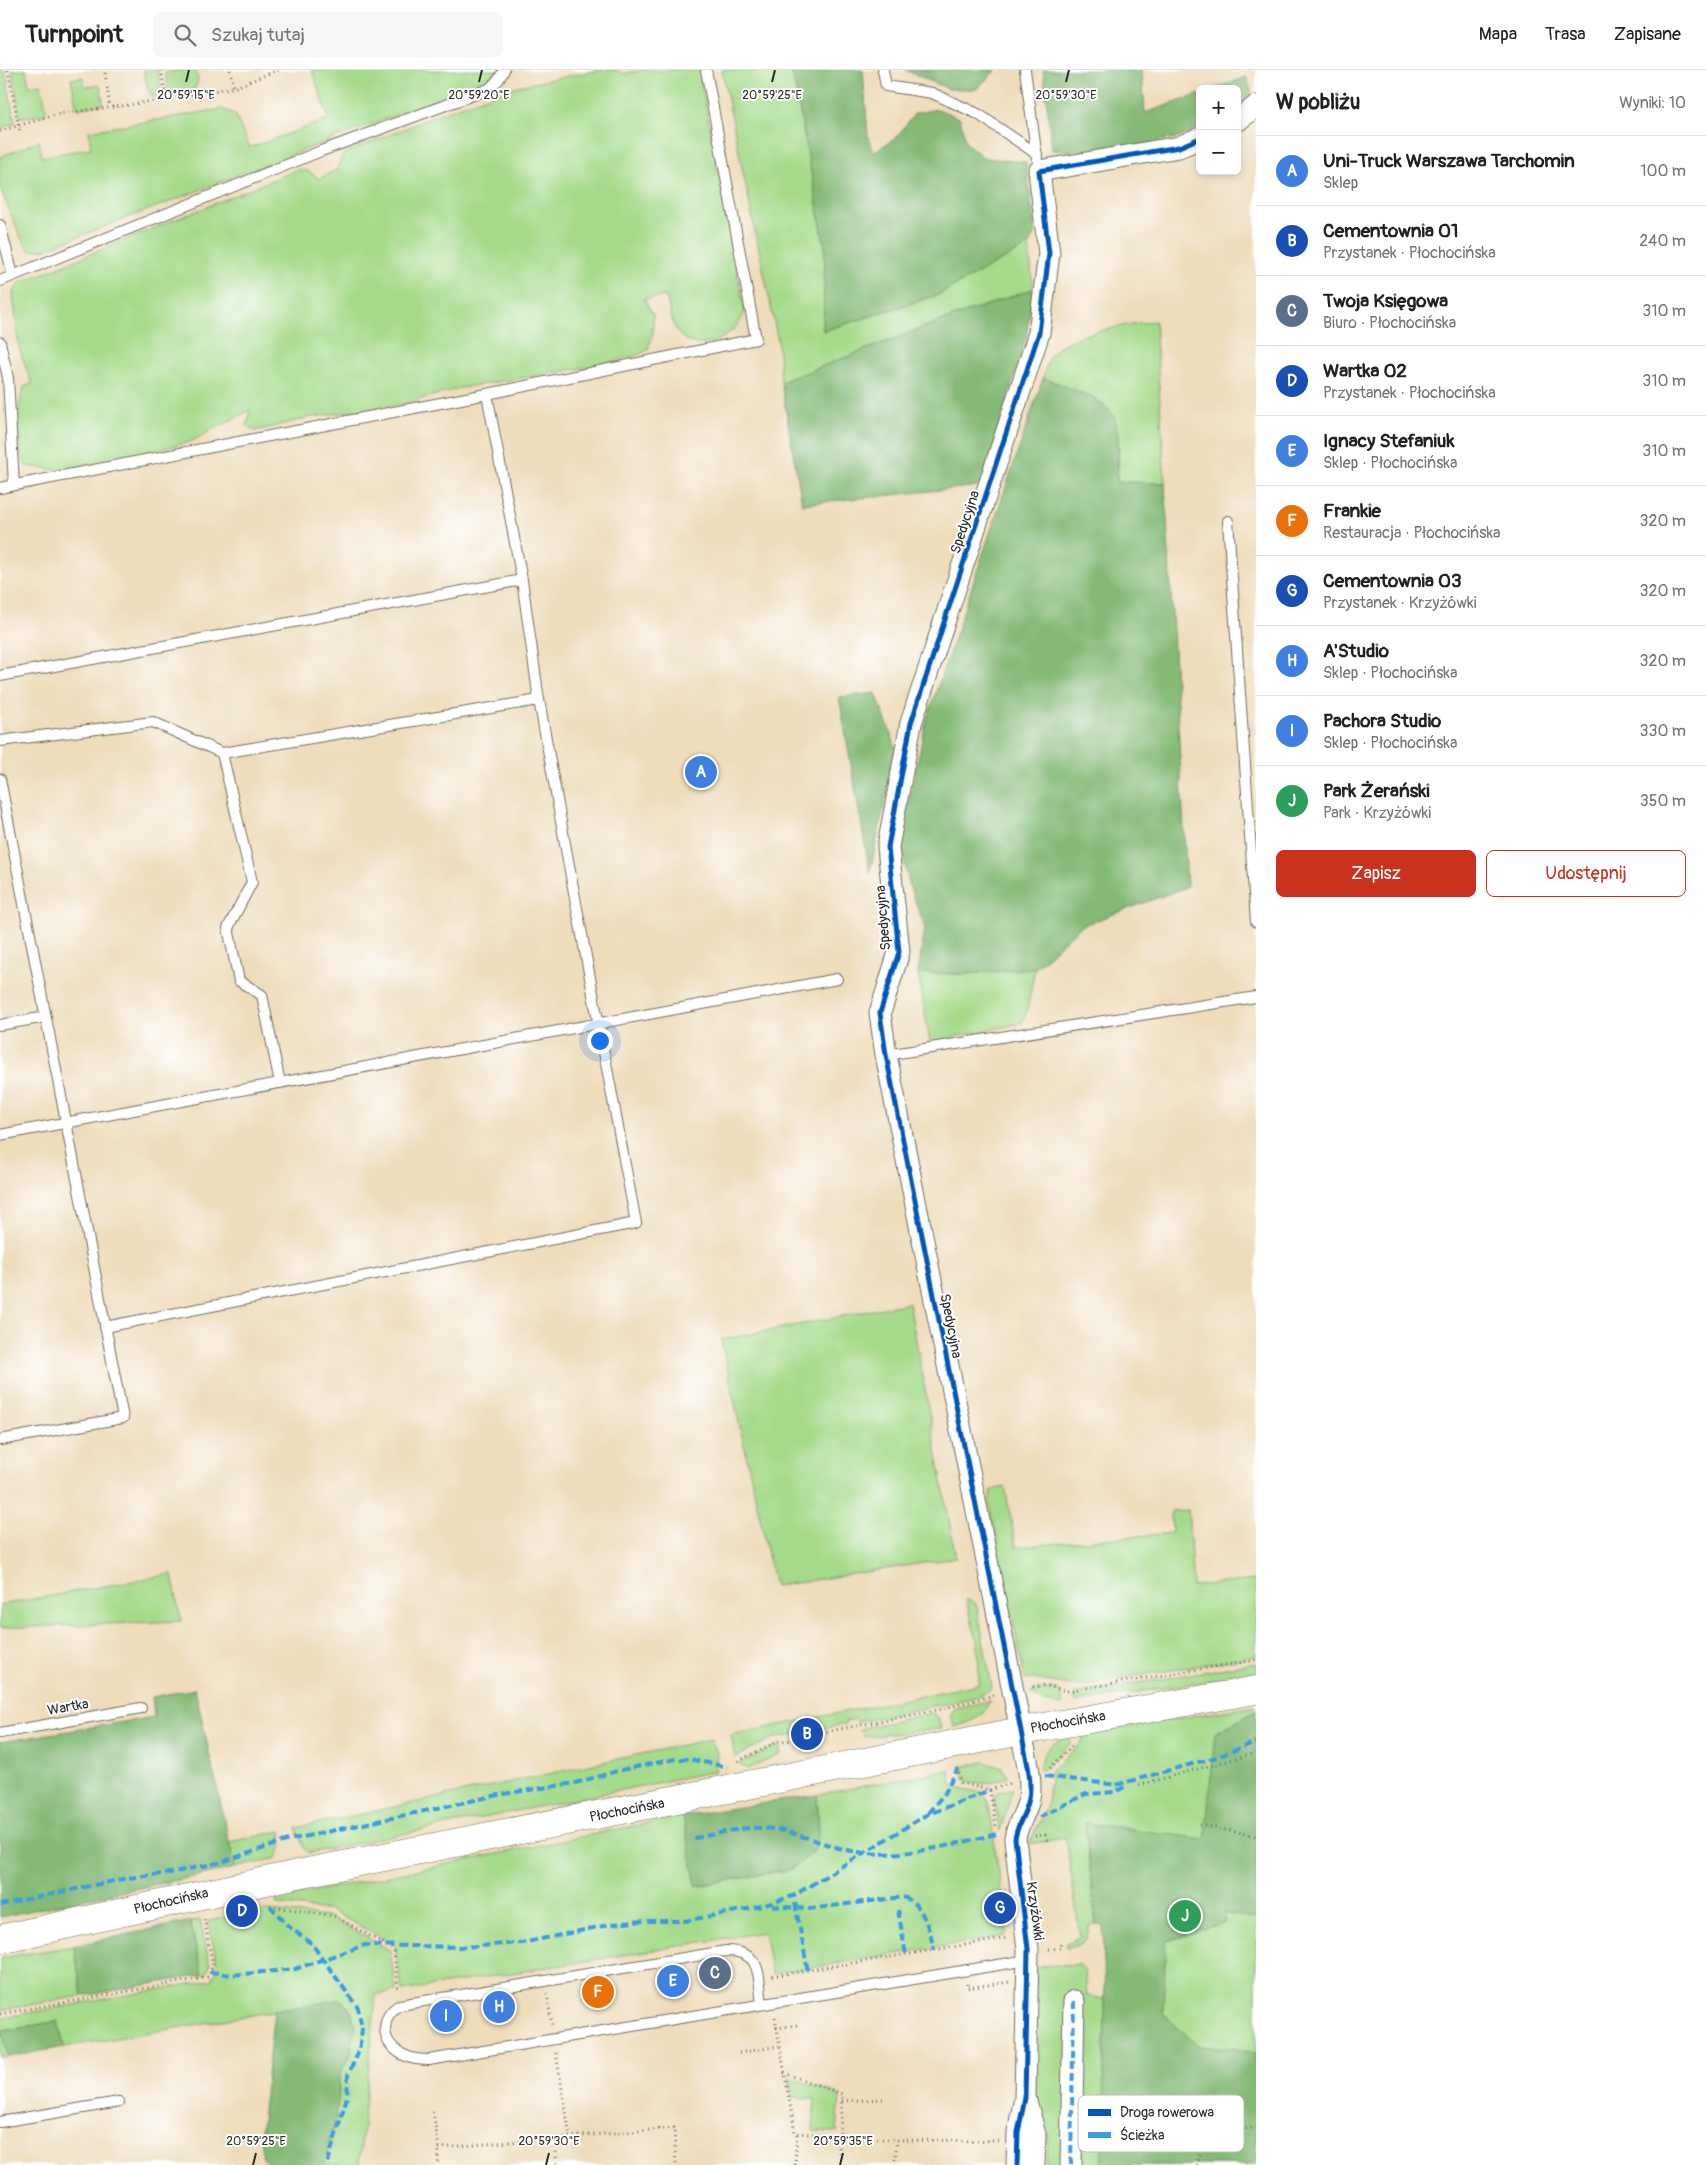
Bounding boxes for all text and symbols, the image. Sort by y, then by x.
search box [153,12,503,57]
text: Turnpoint [25,20,123,49]
icon: search [171,21,199,49]
text: Szukaj tutaj [211,23,305,47]
text: Mapa [1479,23,1517,46]
text: Trasa [1545,23,1586,46]
text: Zapisane [1614,23,1681,46]
map controls [1196,85,1241,175]
button: + [1196,85,1241,130]
text: 20°59'15"E [157,88,215,103]
text: 20°59'20"E [448,88,510,103]
text: 20°59'25"E [742,88,802,103]
text: 20°59'30"E [1035,88,1097,103]
text: W pobliżu [1276,89,1360,116]
text: Wyniki: 10 [1619,93,1686,113]
button: − [1196,130,1241,175]
text: Uni-Truck Warszawa Tarchomin [1323,149,1575,173]
text: A [1287,161,1297,181]
text: 100 m [1640,161,1686,181]
text: Sklep [1323,173,1358,193]
text: Cementownia 01 [1323,219,1458,243]
text: B [1287,231,1297,251]
text: 240 m [1639,231,1686,251]
text: Przystanek · Płochocińska [1323,243,1496,263]
text: Twoja Księgowa [1323,289,1448,313]
text: C [1287,301,1297,321]
text: 310 m [1642,301,1686,321]
text: Biuro · Płochocińska [1323,313,1456,333]
text: Wartka 02 [1323,359,1407,383]
text: D [1287,371,1297,391]
text: 310 m [1642,371,1686,391]
text: Przystanek · Płochocińska [1323,383,1496,403]
text: Ignacy Stefaniuk [1323,429,1454,453]
text: E [1288,441,1296,461]
text: 310 m [1642,441,1686,461]
text: Sklep · Płochocińska [1323,453,1457,473]
street label: Spedycyjna [947,488,983,556]
text: Frankie [1323,499,1381,523]
text: F [1287,511,1297,531]
text: 320 m [1640,511,1686,531]
text: Restauracja · Płochocińska [1323,523,1501,543]
text: Cementownia 03 [1323,569,1462,593]
text: G [1287,581,1297,601]
text: 320 m [1640,581,1686,601]
text: Przystanek · Krzyżówki [1323,593,1477,613]
text: A'Studio [1323,639,1389,663]
text: H [1287,651,1297,671]
text: 320 m [1640,651,1686,671]
text: Sklep · Płochocińska [1323,663,1457,683]
text: Pachora Studio [1323,709,1441,733]
text: I [1290,721,1294,741]
text: 330 m [1640,721,1686,741]
text: Sklep · Płochocińska [1323,733,1457,753]
pin: A [685,753,717,791]
text: Park Żerański [1323,779,1430,803]
text: J [1288,791,1296,811]
text: 350 m [1640,791,1686,811]
text: Park · Krzyżówki [1323,803,1431,823]
button: Zapisz [1276,850,1476,897]
button: Udostępnij [1486,850,1686,897]
street label: Spedycyjna [872,885,894,951]
your location [587,1028,613,1054]
street label: Spedycyjna [936,1292,966,1360]
street label: Wartka [46,1695,90,1719]
street label: Płochocińska [1029,1707,1107,1737]
pin: B [791,1715,823,1753]
street label: Płochocińska [588,1794,666,1826]
street label: Krzyżówki [1022,1880,1048,1942]
street label: Płochocińska [132,1884,210,1918]
pin: G [984,1889,1016,1927]
pin: D [226,1892,258,1930]
pin: J [1169,1897,1201,1935]
pin: C [699,1954,731,1992]
pin: E [657,1962,689,2000]
pin: F [582,1973,614,2011]
pin: H [483,1988,515,2026]
pin: I [430,1997,462,2035]
legend [1078,2095,1244,2152]
text: Droga rowerowa [1120,2104,1214,2121]
text: Ścieżka [1120,2126,1164,2144]
text: 20°59'25"E [226,2134,286,2149]
text: 20°59'30"E [518,2134,580,2149]
text: 20°59'35"E [813,2134,873,2149]

